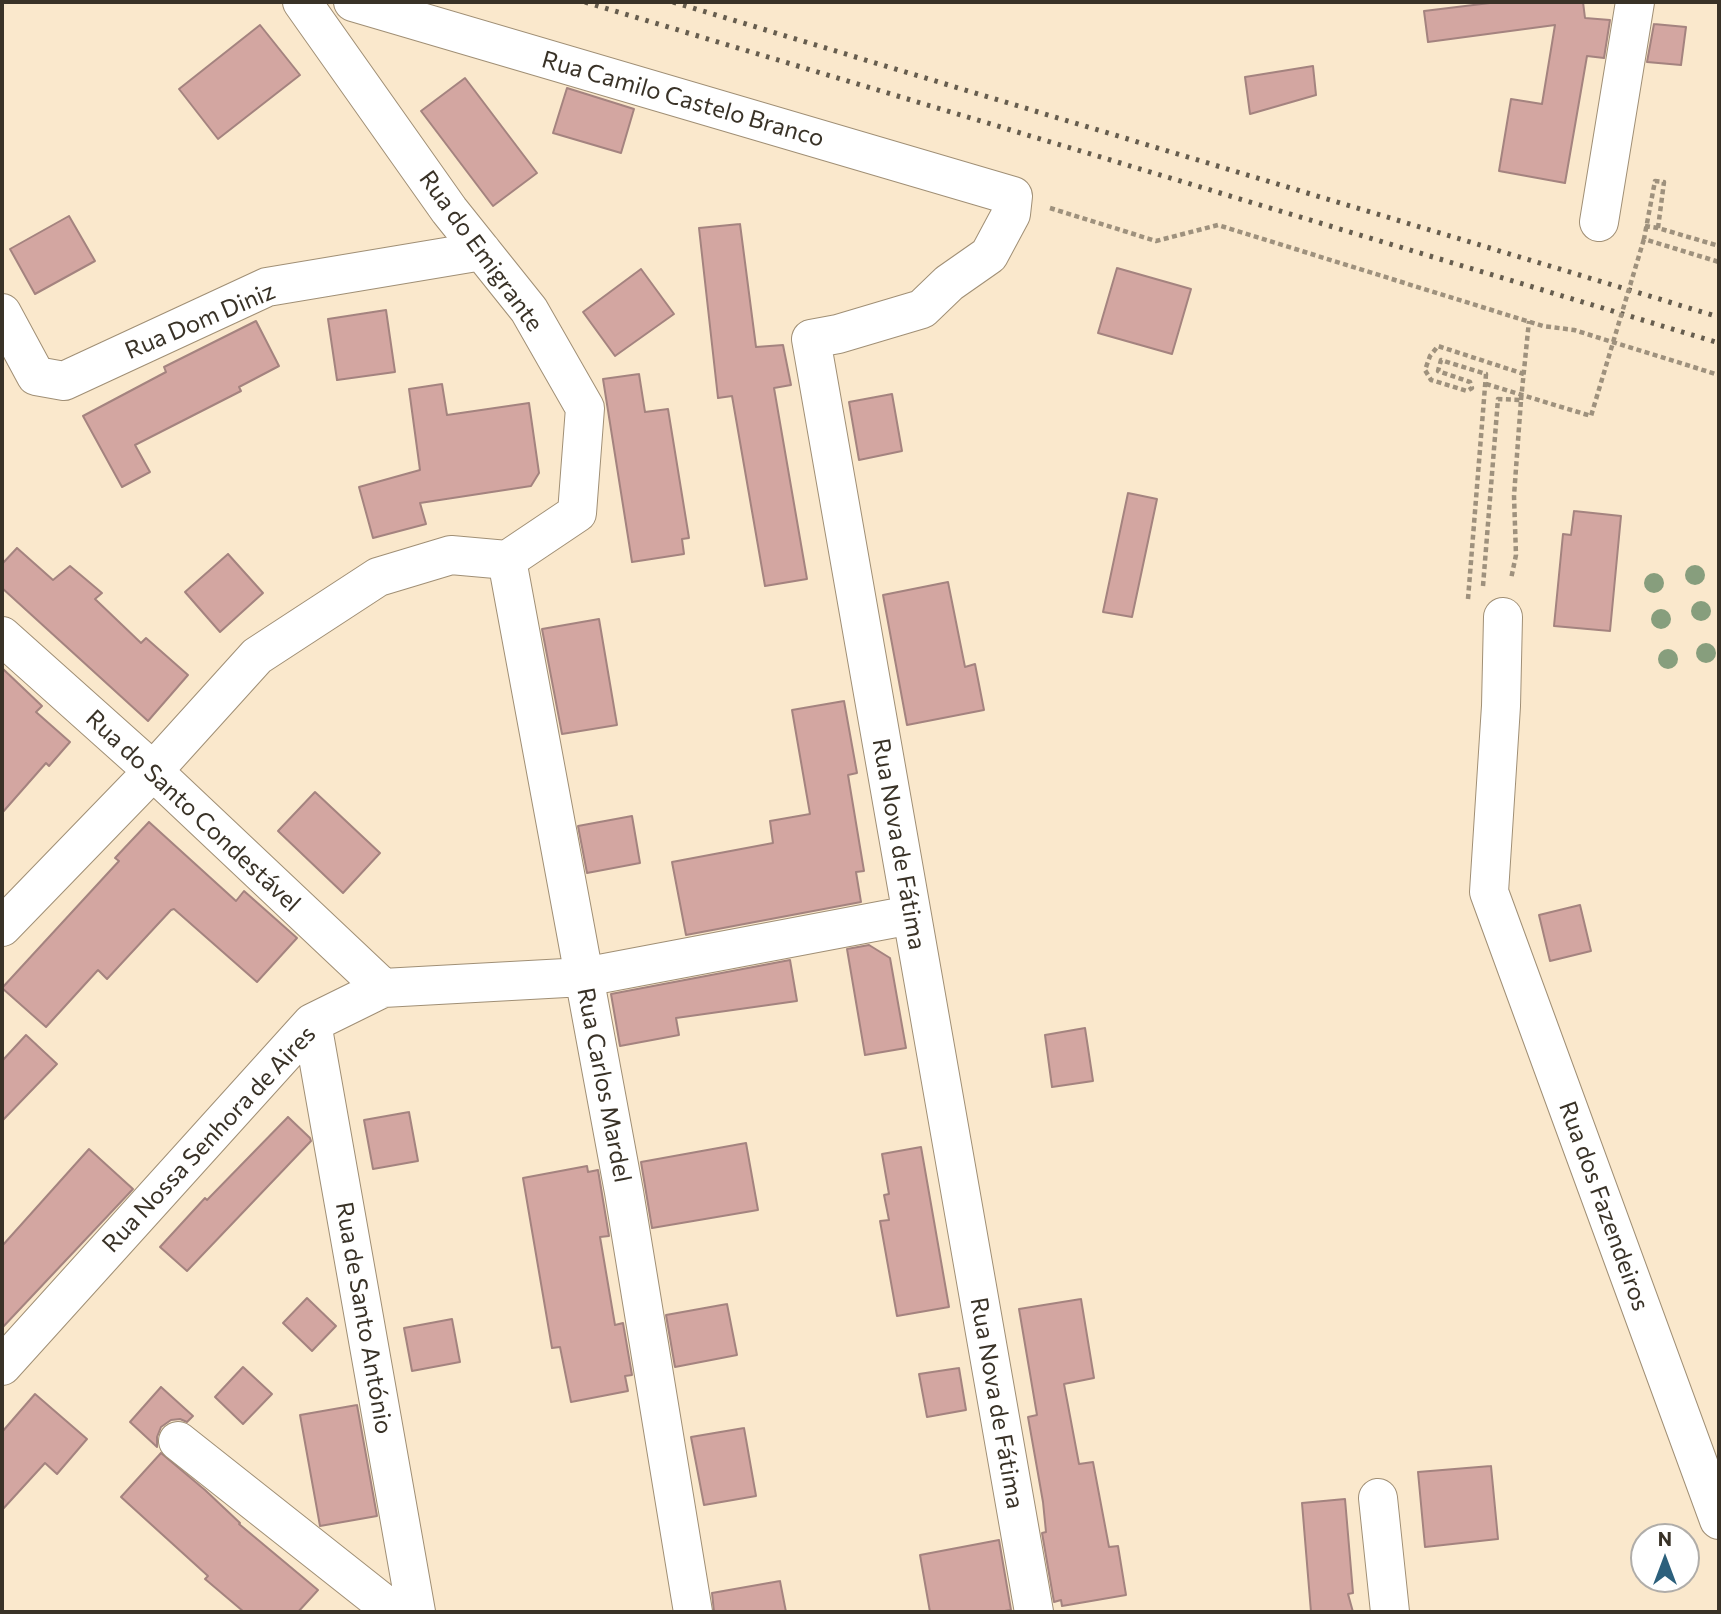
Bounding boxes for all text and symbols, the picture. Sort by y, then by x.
street label: Rua Camilo Castelo Branco [539,45,827,153]
street label: Rua do Emigrante [413,165,549,337]
street label: Rua Dom Diniz [121,277,279,365]
street label: Rua do Santo Condestável [80,704,306,918]
street label: Rua Nova de Fátima [866,736,932,952]
street label: Rua Carlos Mardel [571,985,637,1185]
street label: Rua Nossa Senhora de Aires [96,1020,322,1258]
street label: Rua dos Fazendeiros [1553,1097,1655,1315]
street label: Rua de Santo António [329,1200,399,1436]
street label: Rua Nova de Fátima [964,1295,1030,1511]
north arrow [1630,1523,1700,1593]
text: N [1658,1527,1672,1550]

